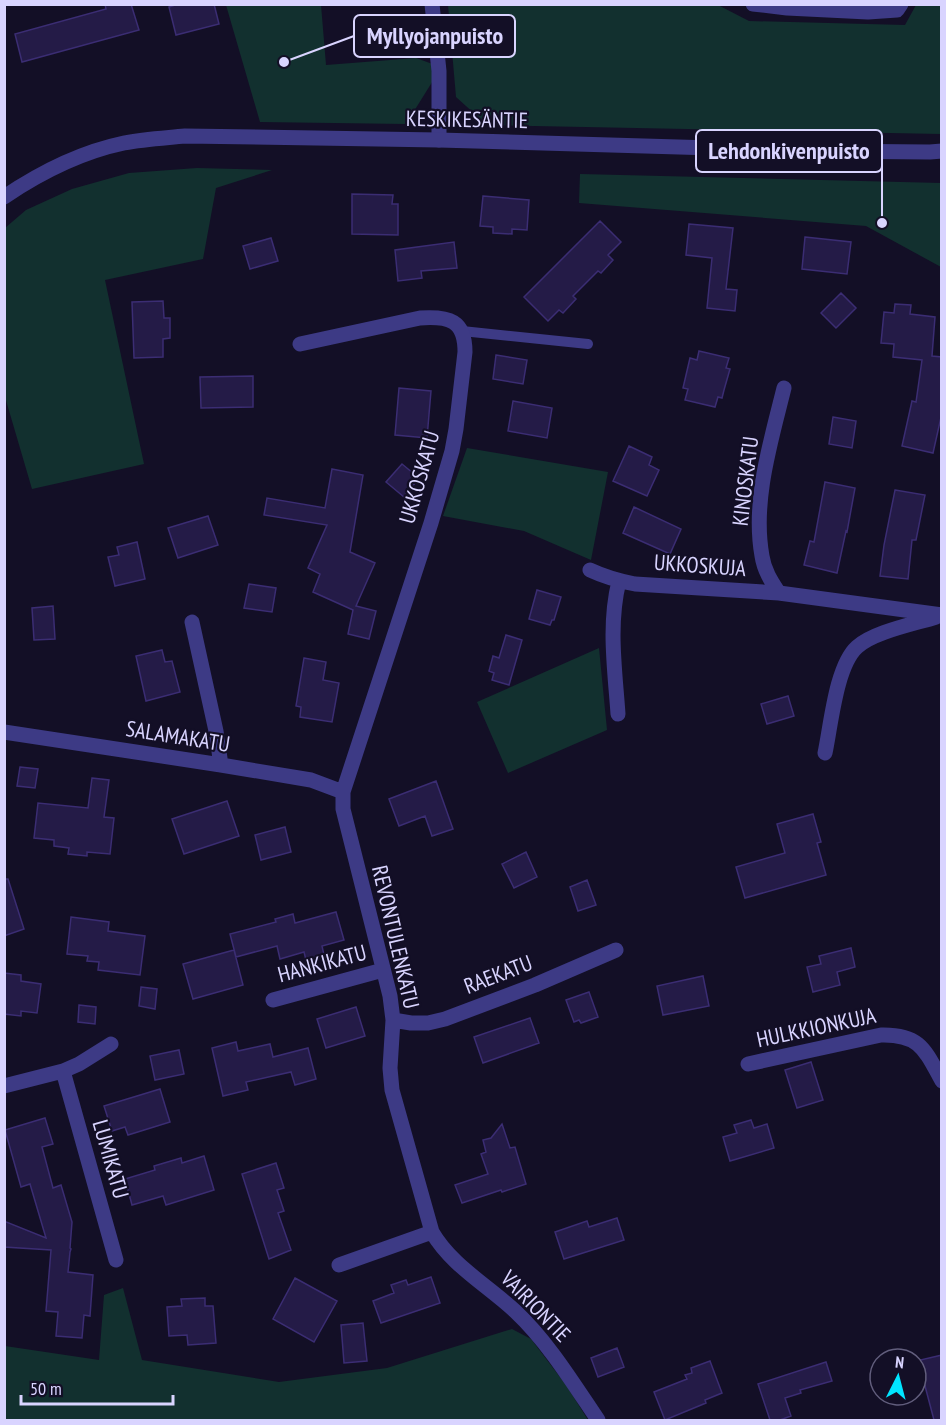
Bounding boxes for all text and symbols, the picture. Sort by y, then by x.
callout: Myllyojanpuisto [354,15,515,57]
text: Myllyojanpuisto [367,20,503,51]
street label: KESKIKESÄNTIE [406,104,528,134]
callout: Lehdonkivenpuisto [696,130,882,172]
text: Lehdonkivenpuisto [708,135,870,166]
street label: UKKOSKATU [392,427,446,527]
street label: KINOSKATU [726,435,764,527]
street label: UKKOSKUJA [653,548,748,582]
street label: SALAMAKATU [124,714,232,758]
street label: REVONTULENKATU [366,863,426,1011]
street label: HANKIKATU [275,938,369,988]
street label: RAEKATU [460,948,536,1000]
street label: HULKKIONKUJA [754,1001,879,1053]
street label: LUMIKATU [86,1116,136,1202]
street label: VAIRIONTIE [494,1264,577,1348]
north arrow [868,1347,928,1407]
text: N [894,1352,905,1372]
scale bar [21,1368,172,1406]
text: 50 m [30,1377,62,1400]

